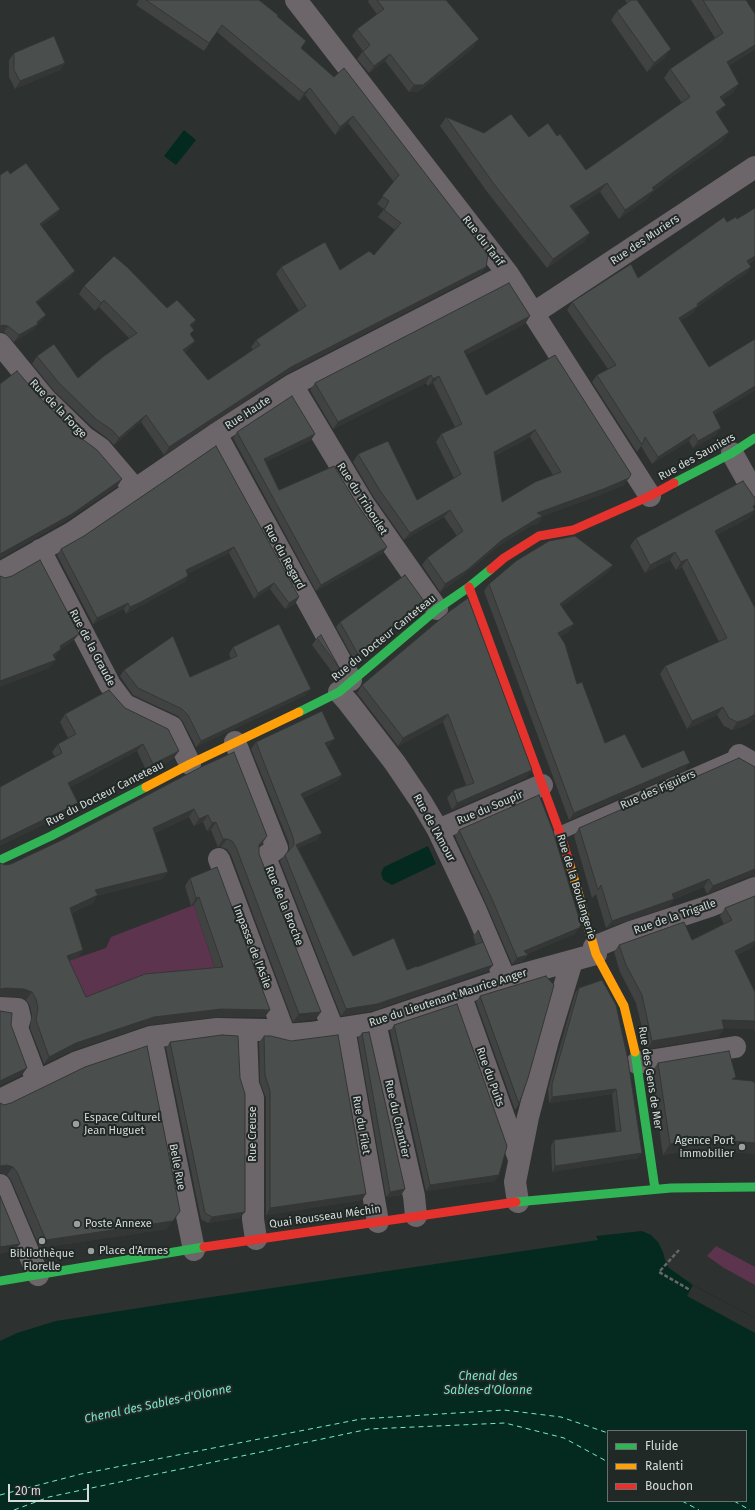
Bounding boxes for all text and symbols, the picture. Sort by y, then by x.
street label: Rue des Muriers [608,212,682,268]
street label: Rue du Tarif [459,213,507,269]
street label: Rue de la Forge [27,377,89,441]
street label: Rue Haute [223,393,273,433]
street label: Rue des Sauniers [656,430,738,484]
street label: Rue du Triboulet [334,461,390,537]
street label: Rue du Regard [261,522,307,592]
street label: Rue du Docteur Canteteau [329,592,439,684]
street label: Rue de la Graude [66,607,118,689]
street label: Rue du Docteur Canteteau [44,759,166,829]
street label: Rue des Figuiers [618,767,698,813]
street label: Rue du Soupir [455,788,525,828]
street label: Rue de l'Amour [410,792,458,864]
street label: Rue de la Boulangerie [554,833,598,941]
street label: Rue de la Broche [262,864,306,948]
street label: Rue de la Trigalle [632,897,718,937]
street label: Impasse de l'Asile [230,903,274,991]
street label: Rue du Lieutenant Maurice Anger [367,966,529,1030]
street label: Rue des Gens de Mer [635,1025,665,1131]
street label: Rue du Puits [473,1045,507,1109]
street label: Rue du Chantier [382,1078,412,1160]
street label: Rue du Filet [349,1095,373,1155]
street label: Rue Creuse [246,1106,260,1162]
place label: Espace Culturel Jean Huguet [84,1111,160,1137]
marker: Espace Culturel Jean Huguet [71,1119,81,1129]
place label: Agence Port immobilier [675,1134,734,1160]
marker: Agence Port immobilier [737,1142,747,1152]
street label: Belle Rue [166,1143,188,1191]
street label: Quai Rousseau Méchin [268,1203,382,1231]
place label: Poste Annexe [85,1217,152,1231]
marker: Poste Annexe [72,1219,82,1229]
marker: Bibliothèque Florelle [37,1236,47,1246]
place label: Place d'Armes [99,1244,168,1258]
marker: Place d'Armes [86,1246,96,1256]
place label: Bibliothèque Florelle [10,1247,74,1273]
water label: Chenal des Sables-d'Olonne [444,1370,532,1398]
water label: Chenal des Sables-d'Olonne [83,1381,233,1427]
legend [607,1430,747,1502]
text: Fluide [645,1439,678,1453]
text: Ralenti [645,1459,683,1473]
scale bar [10,1476,91,1502]
text: Bouchon [645,1479,693,1493]
text: 20 m [15,1484,41,1498]

